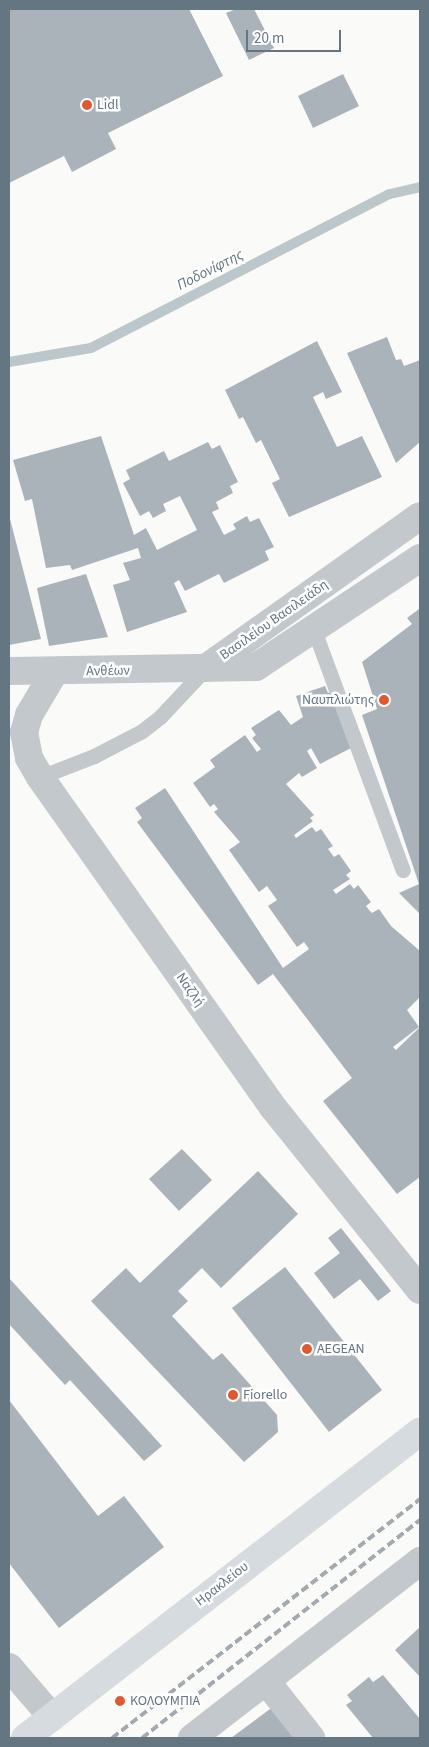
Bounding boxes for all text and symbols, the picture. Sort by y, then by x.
scale bar [249,20,344,52]
text: 20 m [254,28,284,49]
place label: Lidl [97,97,119,113]
marker: Lidl [81,99,93,111]
water label: Ποδονίφτης [174,246,246,294]
street label: Βασιλείου Βασιλειάδη [217,576,331,664]
street label: Ανθέων [86,662,130,680]
place label: Ναυπλιώτης [302,692,374,708]
marker: Ναυπλιώτης [378,694,390,706]
street label: Ναζλή [172,970,208,1010]
place label: AEGEAN [317,1341,365,1357]
marker: AEGEAN [301,1343,313,1355]
place label: Fiorello [243,1387,287,1403]
marker: Fiorello [227,1389,239,1401]
street label: Ηρακλείου [192,1558,252,1610]
place label: ΚΟΛΟΥΜΠΙΑ [130,1693,200,1709]
marker: ΚΟΛΟΥΜΠΙΑ [114,1695,126,1707]

